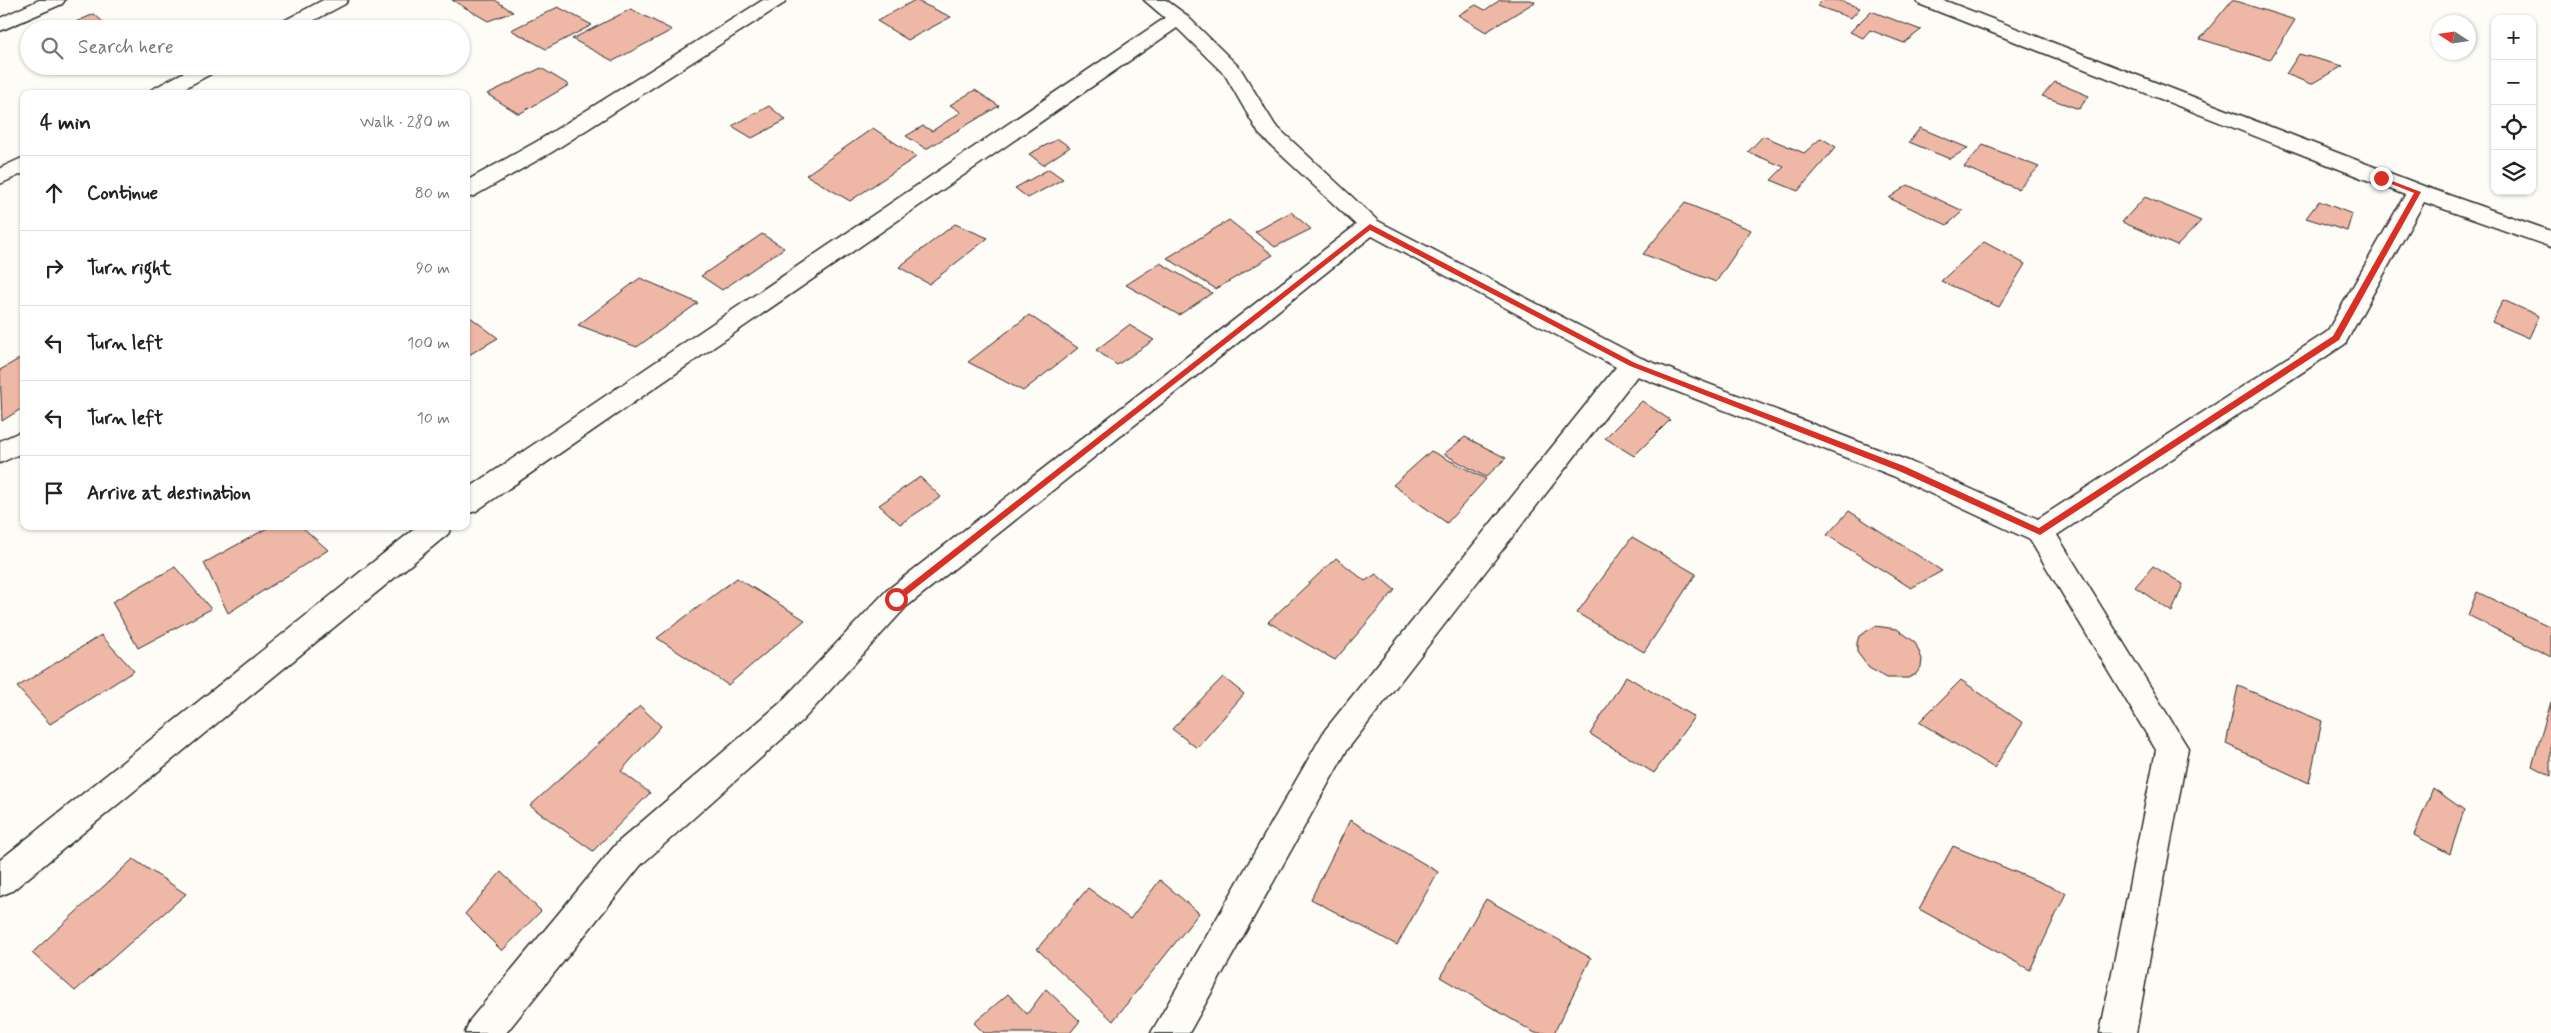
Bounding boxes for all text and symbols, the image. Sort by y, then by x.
north arrow [2431,15,2476,60]
map controls [2491,15,2536,195]
button: + [2491,15,2536,60]
search box [20,20,470,75]
icon: search [38,34,66,62]
text: Search here [78,35,174,60]
button: − [2491,60,2536,105]
button: locate [2491,105,2536,150]
text: 4 min [40,109,91,137]
text: Walk · 280 m [360,112,450,133]
button: layers [2491,150,2536,195]
route end [2370,167,2393,190]
icon: ahead [40,179,68,207]
text: Continue [87,181,158,206]
text: 80 m [415,183,450,204]
icon: right [40,254,68,282]
text: Turn right [87,256,171,281]
text: 90 m [416,258,450,279]
icon: left [40,329,68,357]
text: Turn left [87,331,163,356]
text: 100 m [407,333,450,354]
icon: left [40,404,68,432]
text: Turn left [87,406,163,431]
text: 10 m [417,408,450,429]
icon: arrive [40,479,68,507]
text: Arrive at destination [87,481,251,506]
route start [885,588,908,611]

